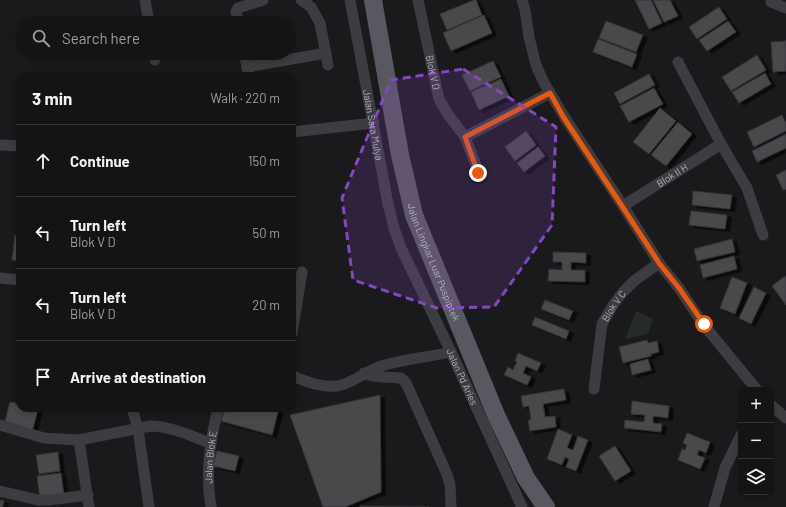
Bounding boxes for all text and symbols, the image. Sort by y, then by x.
search box [16,16,296,60]
icon: search [30,27,52,49]
text: Search here [62,29,140,47]
street label: Blok V D [424,54,443,91]
text: 3 min [32,88,72,108]
street label: Jalan Sara Mulya [361,88,386,161]
text: Walk · 220 m [210,90,280,106]
icon: ahead [32,150,54,172]
text: Continue [70,152,130,170]
text: 150 m [248,153,280,169]
street label: Blok II H [654,161,690,189]
route end [469,164,487,182]
street label: Jalan Lingkar Luar Puspiptek [405,202,463,323]
text: Turn left [70,216,126,234]
icon: left [32,222,54,244]
text: 50 m [253,225,280,241]
text: Blok V D [70,234,116,250]
text: Turn left [70,288,126,306]
street label: Blok V C [599,288,628,324]
icon: left [32,294,54,316]
text: 20 m [252,297,280,313]
text: Blok V D [70,306,116,322]
route start [695,315,713,333]
street label: Jalan Pd Aries [444,346,481,407]
icon: arrive [32,366,54,388]
text: Arrive at destination [70,368,206,386]
map controls [738,387,774,495]
button: + [738,387,774,423]
button: − [738,423,774,459]
street label: Jalan Blok E [202,430,219,484]
button: layers [738,459,774,495]

